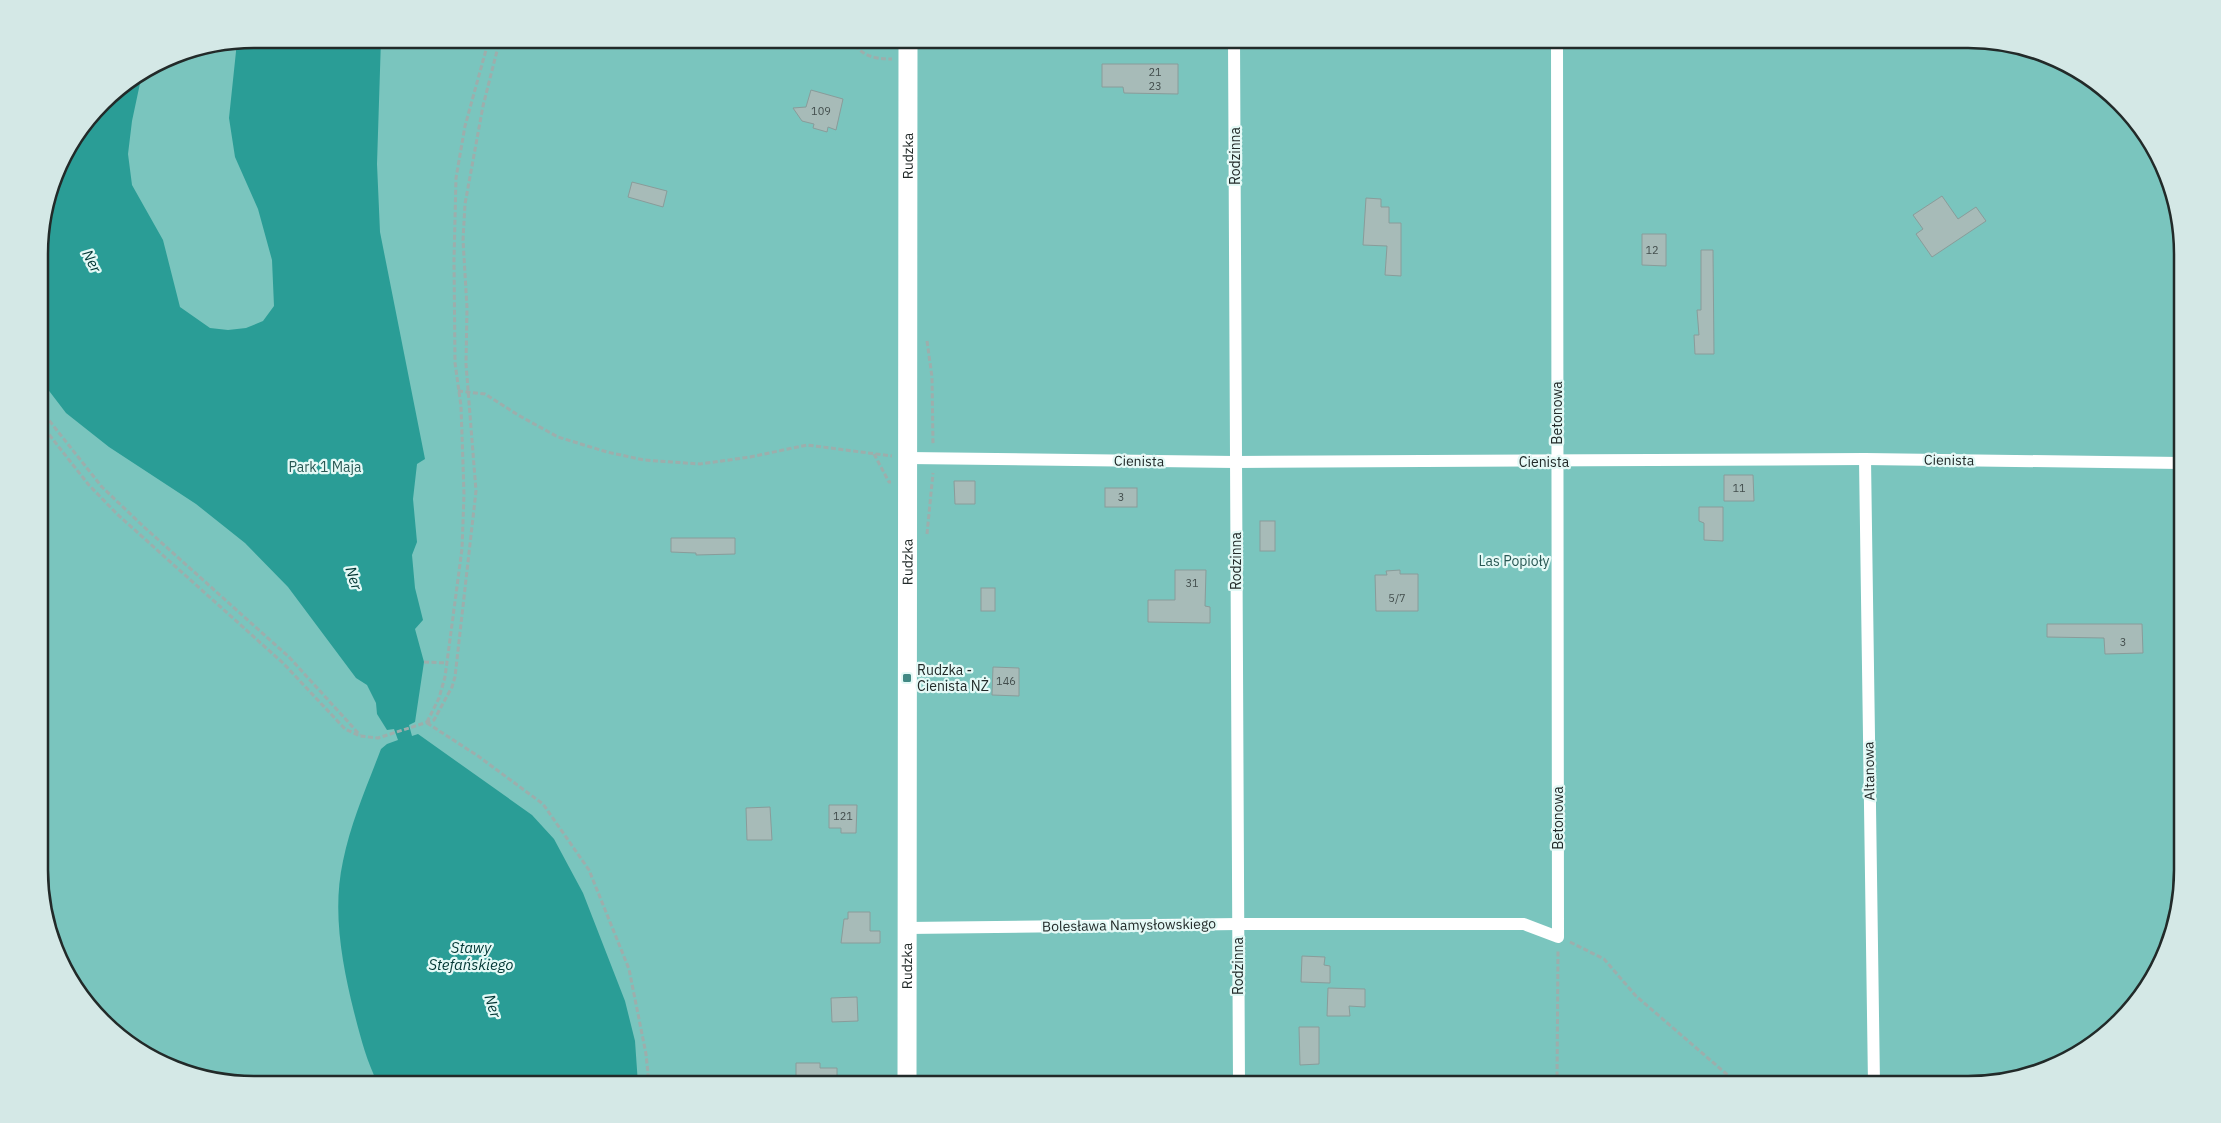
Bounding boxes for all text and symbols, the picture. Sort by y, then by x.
house number: 21 [1148,65,1162,79]
house number: 23 [1148,79,1162,93]
house number: 109 [811,104,831,118]
street label: Rodzinna [1226,126,1244,185]
street label: Rudzka [899,132,917,179]
house number: 12 [1645,243,1659,257]
water label: Ner [78,246,106,276]
street label: Betonowa [1548,381,1566,445]
street label: Cienista [1924,451,1975,469]
street label: Cienista [1114,452,1165,470]
street label: Cienista [1519,453,1570,471]
park label: Park 1 Maja [288,458,362,476]
house number: 11 [1732,481,1746,495]
house number: 3 [1118,490,1124,504]
street label: Rodzinna [1227,531,1245,590]
street label: Rudzka [898,538,917,585]
park label: Las Popioły [1479,552,1549,570]
water label: Ner [341,564,367,593]
house number: 31 [1185,576,1199,590]
house number: 5/7 [1388,591,1406,605]
house number: 3 [2120,635,2126,649]
place label: Rudzka - Cienista NŻ [917,661,989,695]
marker: Rudzka - Cienista NŻ [901,672,913,684]
house number: 146 [996,674,1016,688]
street label: Altanowa [1859,741,1879,801]
street label: Betonowa [1549,786,1567,850]
house number: 121 [833,809,853,823]
street label: Bolesława Namysłowskiego [1042,914,1216,936]
street label: Rodzinna [1229,936,1247,995]
water label: Stawy Stefańskiego [428,938,514,974]
street label: Rudzka [898,942,916,989]
water label: Ner [480,992,506,1021]

